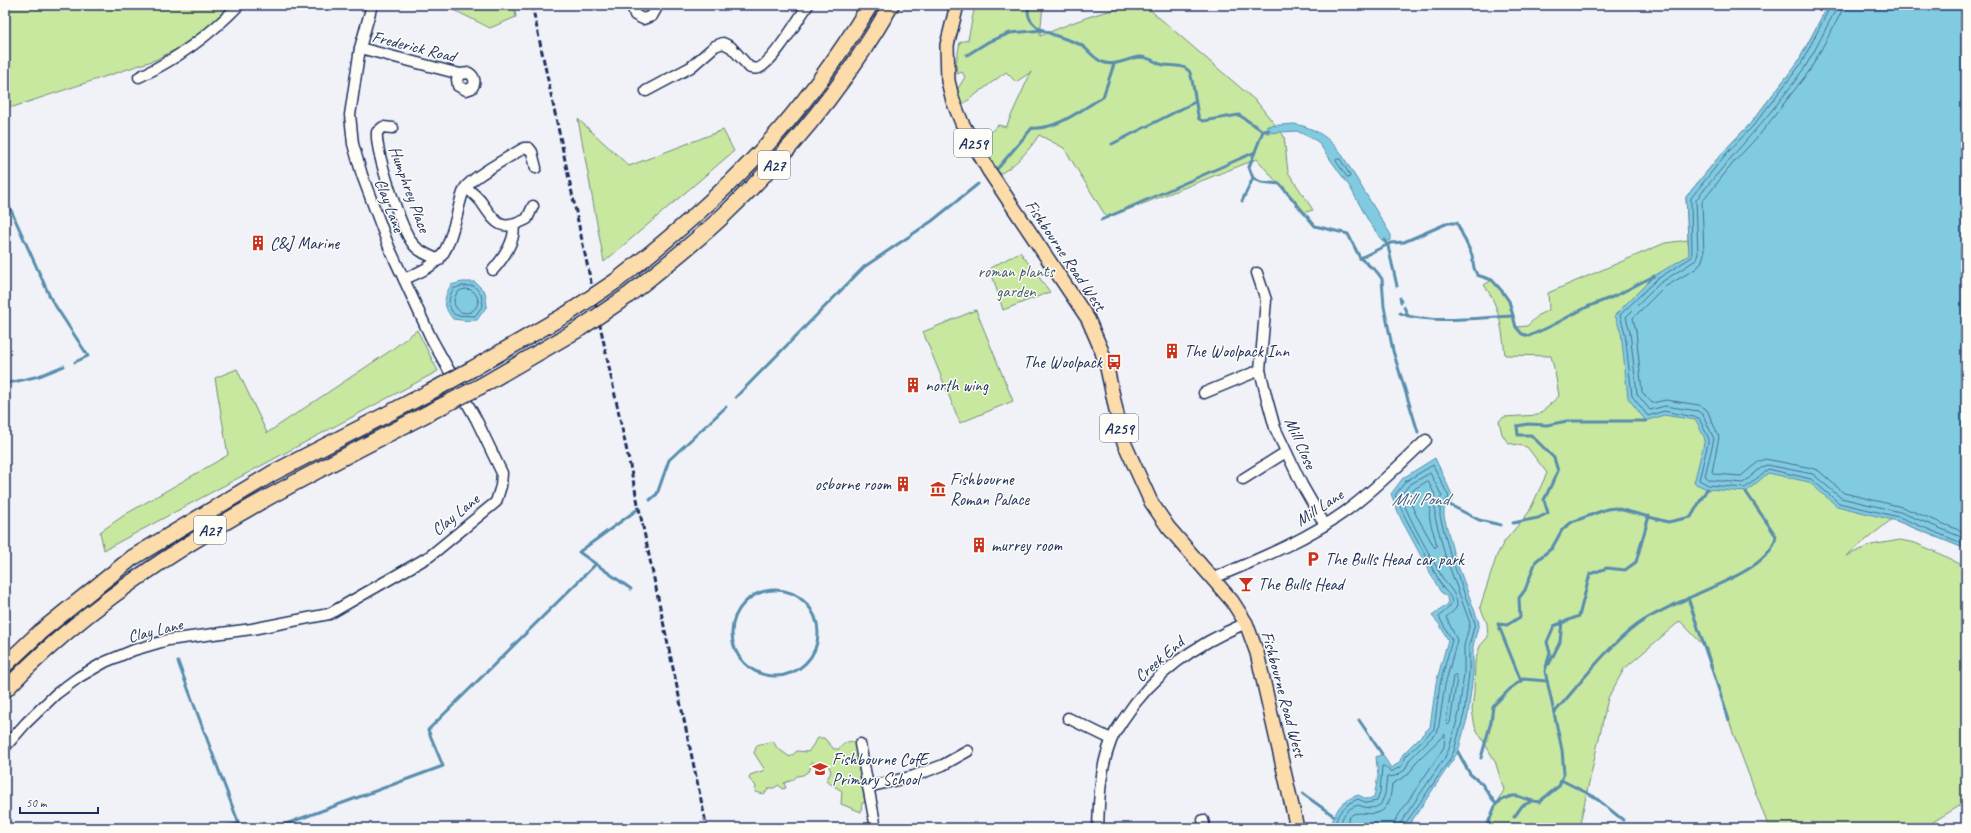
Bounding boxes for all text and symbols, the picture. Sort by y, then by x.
street label: Frederick Road [370,26,460,68]
road number: A259 [954,129,992,157]
street label: Humphrey Place [384,143,435,237]
road number: A27 [758,151,790,179]
street label: Clay Lane [370,175,410,236]
street label: Fishbourne Road West [1021,196,1112,317]
place label: C&J Marine [270,233,341,254]
building icon: C&J Marine [249,234,267,252]
park label: roman plants garden [978,261,1055,302]
place label: The Woolpack Inn [1184,341,1290,362]
building icon: The Woolpack Inn [1163,342,1181,360]
place label: The Woolpack [1023,352,1104,373]
bus stop icon: The Woolpack [1105,353,1123,371]
place label: north wing [925,375,989,396]
building icon: north wing [904,376,922,394]
road number: A259 [1100,414,1138,442]
street label: Mill Close [1280,414,1322,473]
place label: Fishbourne Roman Palace [950,469,1031,510]
place label: osborne room [815,474,891,495]
building icon: osborne room [894,475,912,493]
museum icon: Fishbourne Roman Palace [929,480,947,498]
street label: Mill Lane [1291,483,1348,531]
street label: Clay Lane [427,488,485,540]
water label: Mill Pond [1392,488,1454,510]
road number: A27 [194,516,226,544]
place label: murrey room [991,535,1063,556]
building icon: murrey room [970,536,988,554]
place label: The Bulls Head car park [1325,549,1466,570]
parking icon: The Bulls Head car park [1304,550,1322,568]
place label: The Bulls Head [1258,574,1347,595]
bar icon: The Bulls Head [1237,575,1255,593]
street label: Clay Lane [126,613,186,647]
street label: Fishbourne Road West [1257,629,1311,762]
street label: Creek End [1130,631,1190,687]
place label: Fishbourne CofE Primary School [832,749,930,790]
school or university icon: Fishbourne CofE Primary School [811,760,829,778]
scale bar [20,789,98,815]
text: 50 m [26,795,48,811]

